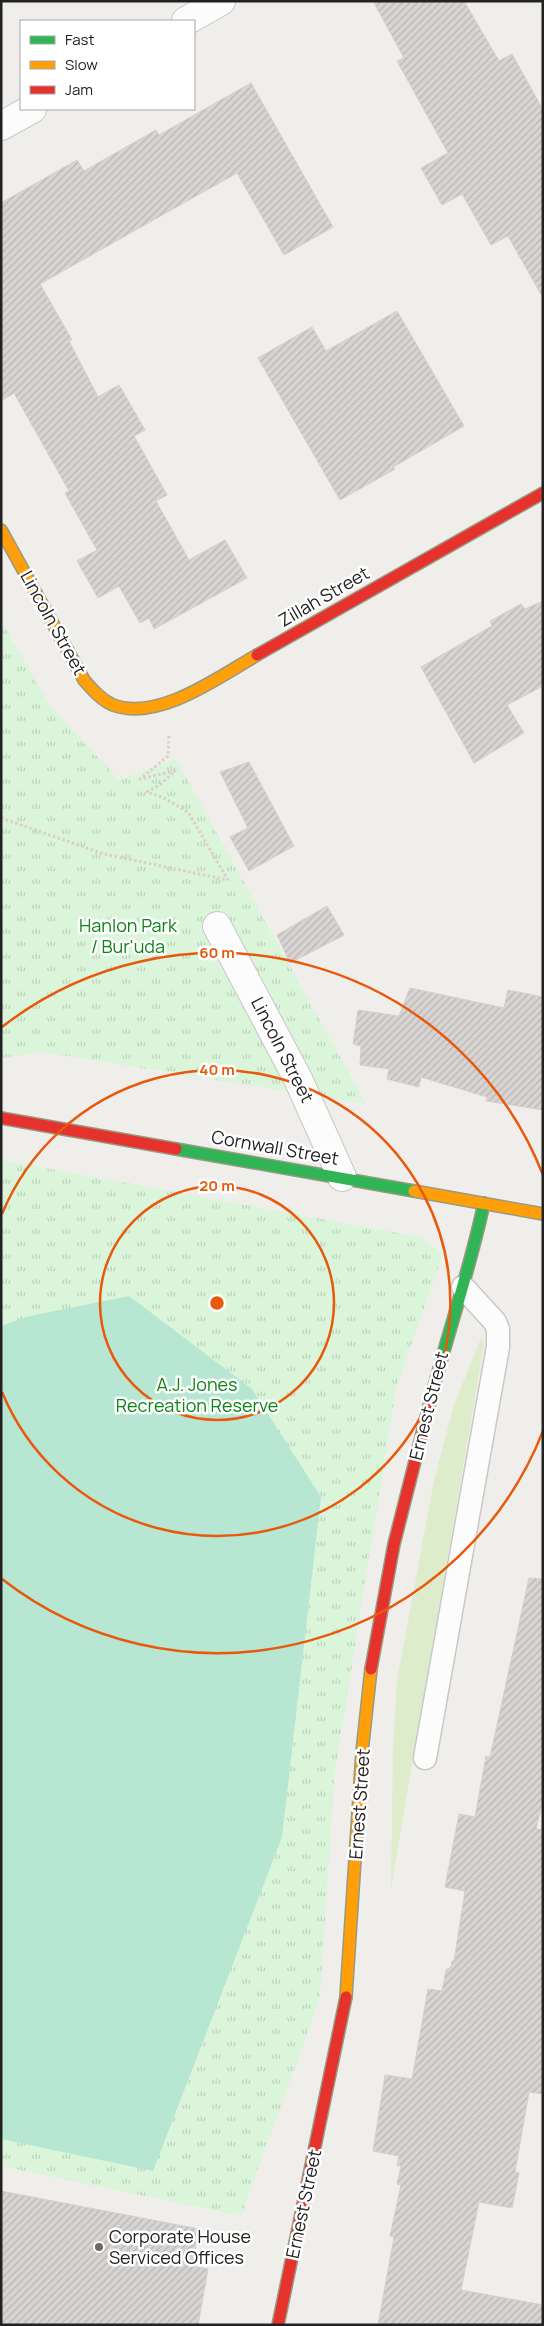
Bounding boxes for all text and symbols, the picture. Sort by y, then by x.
legend [20,20,195,110]
text: Fast [65,29,94,50]
text: Slow [65,54,98,75]
text: Jam [65,79,93,100]
street label: Zillah Street [274,561,373,632]
street label: Lincoln Street [15,566,92,679]
park label: Hanlon Park / Bur'uda [79,913,178,958]
text: 60 m [199,942,235,963]
street label: Lincoln Street [246,993,320,1107]
text: 40 m [199,1059,235,1080]
street label: Cornwall Street [210,1124,341,1170]
text: 20 m [199,1175,235,1196]
centre of rings [208,1294,226,1312]
street label: Ernest Street [403,1349,453,1463]
park label: A.J. Jones Recreation Reserve [116,1372,278,1417]
street label: Ernest Street [343,1748,375,1860]
street label: Ernest Street [280,2147,326,2261]
place label: Corporate House Serviced Offices [109,2224,251,2269]
marker: Corporate House Serviced Offices [93,2241,105,2253]

